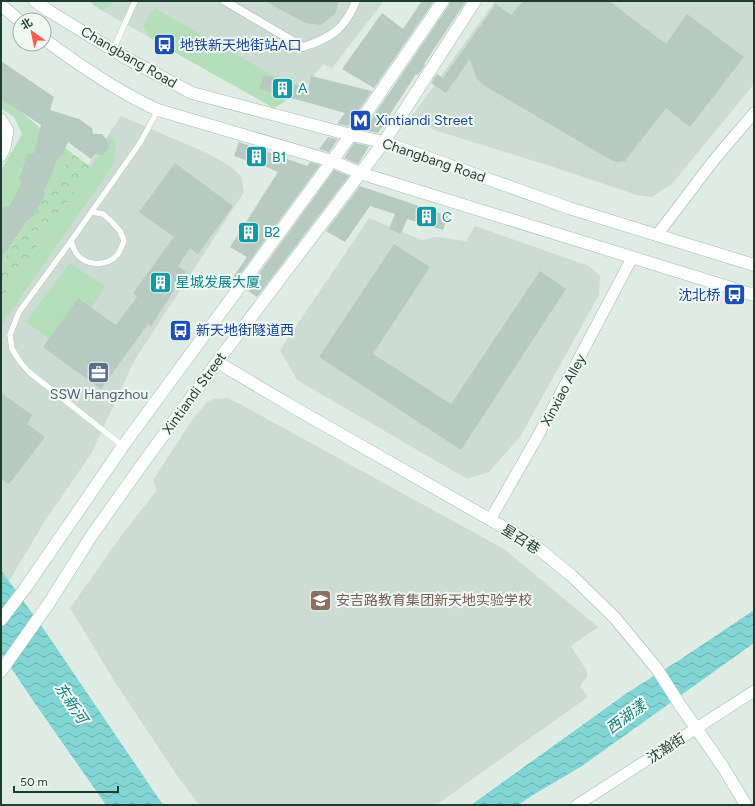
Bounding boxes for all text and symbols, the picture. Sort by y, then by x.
north arrow [12,12,52,52]
text: 北 [19,16,35,32]
street label: Changbang Road [78,23,180,92]
bus stop icon: 地铁新天地街站A口 [151,32,177,58]
place label: 地铁新天地街站A口 [180,37,301,54]
building icon: A [270,75,296,101]
place label: A [298,80,308,97]
metro station icon: Xintiandi Street [348,107,374,133]
place label: Xintiandi Street [376,112,473,129]
street label: Changbang Road [380,135,488,186]
building icon: B1 [244,144,270,170]
place label: B1 [272,149,286,166]
building icon: C [414,204,440,230]
place label: C [442,209,452,226]
building icon: B2 [235,219,261,245]
place label: B2 [264,224,280,241]
building icon: 星城发展大厦 [147,269,173,295]
place label: 星城发展大厦 [176,274,260,291]
bus stop icon: 沈北桥 [722,282,748,308]
place label: 沈北桥 [678,287,720,304]
bus stop icon: 新天地街隧道西 [168,317,194,343]
place label: 新天地街隧道西 [196,322,294,339]
street label: Xintiandi Street [159,349,230,438]
street label: Xinxiao Alley [537,351,590,429]
office icon: SSW Hangzhou [86,359,112,385]
place label: SSW Hangzhou [50,386,148,403]
street label: 星召巷 [498,521,543,558]
school or university icon: 安吉路教育集团新天地实验学校 [307,587,333,613]
place label: 安吉路教育集团新天地实验学校 [336,592,532,609]
water label: 东新河 [51,679,93,729]
water label: 西湖漾 [603,695,651,738]
street label: 沈瀚街 [644,730,689,767]
scale bar [14,768,118,794]
text: 50 m [20,775,48,789]

